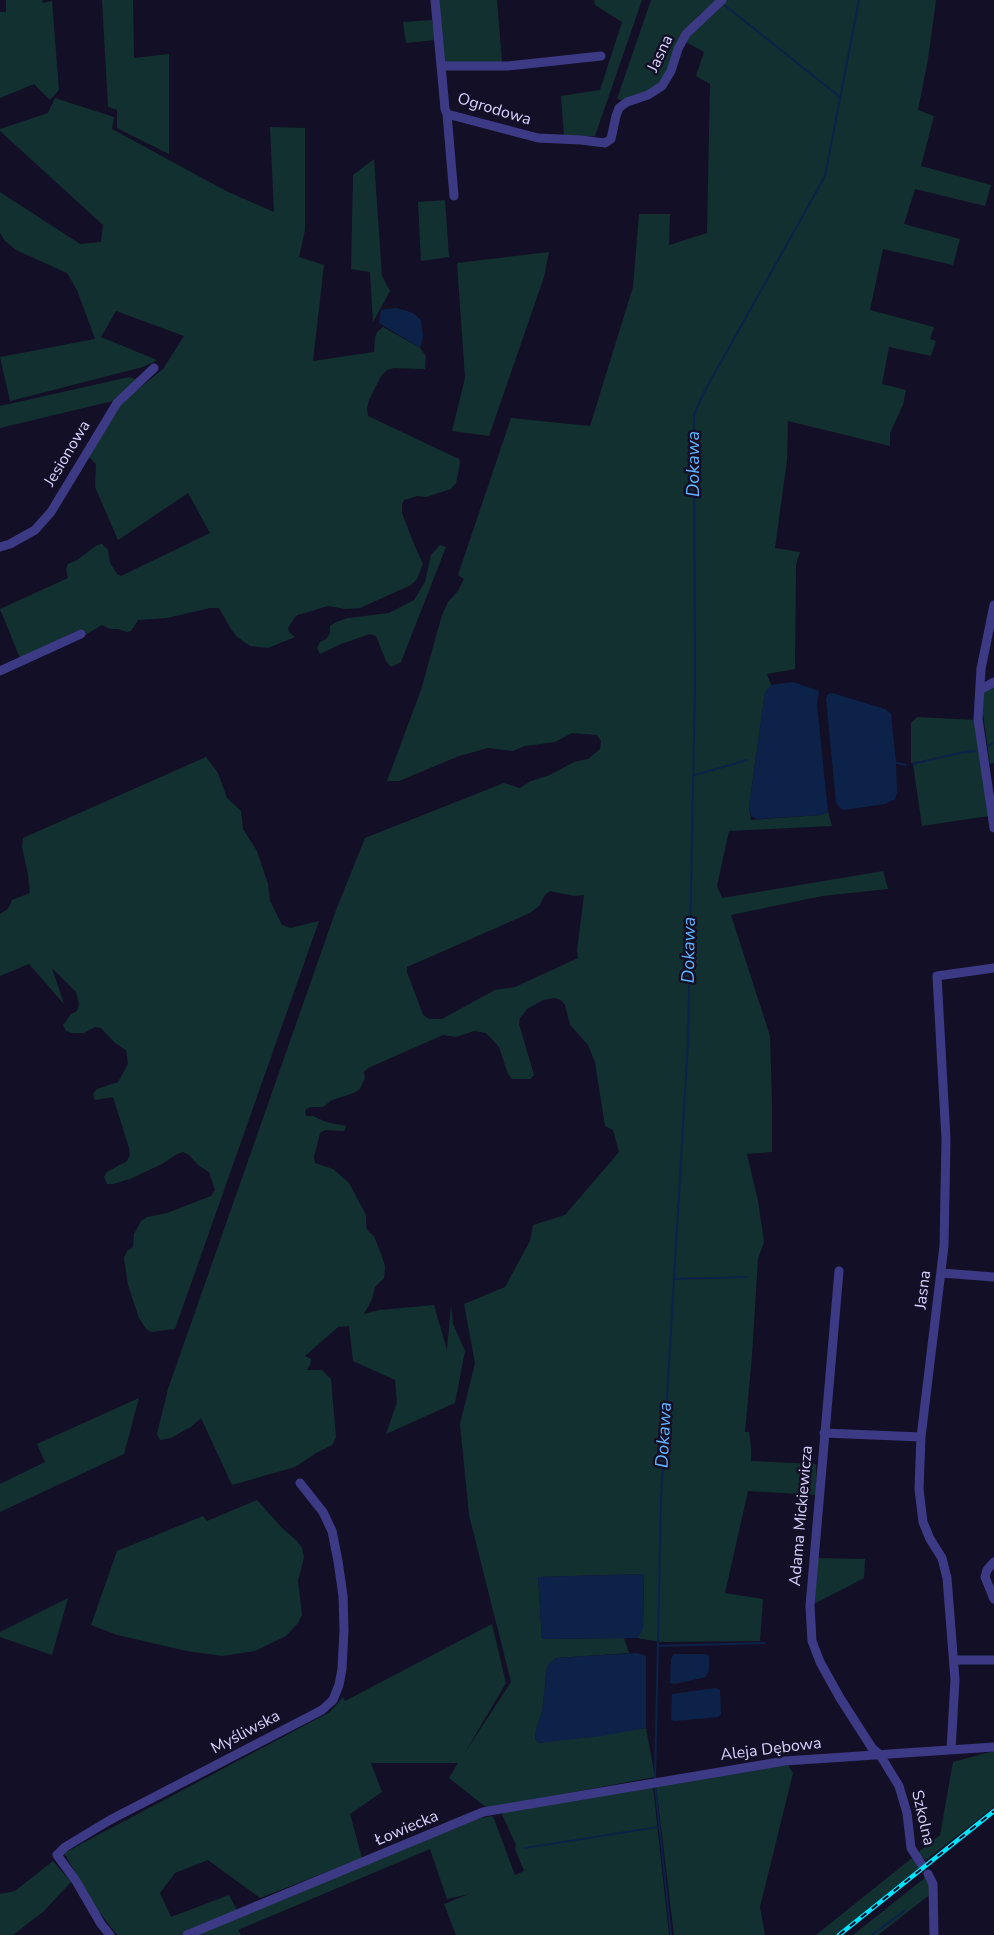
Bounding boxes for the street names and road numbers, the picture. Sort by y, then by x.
street label: Jasna [644,32,678,76]
street label: Ogrodowa [455,90,533,130]
street label: Jesionowa [41,417,95,491]
street label: Jasna [912,1270,936,1310]
street label: Adama Mickiewicza [786,1445,818,1587]
street label: Myśliwska [208,1707,284,1759]
street label: Aleja Dębowa [719,1734,823,1766]
street label: Szkolna [906,1788,938,1848]
street label: Łowiecka [372,1807,442,1851]

